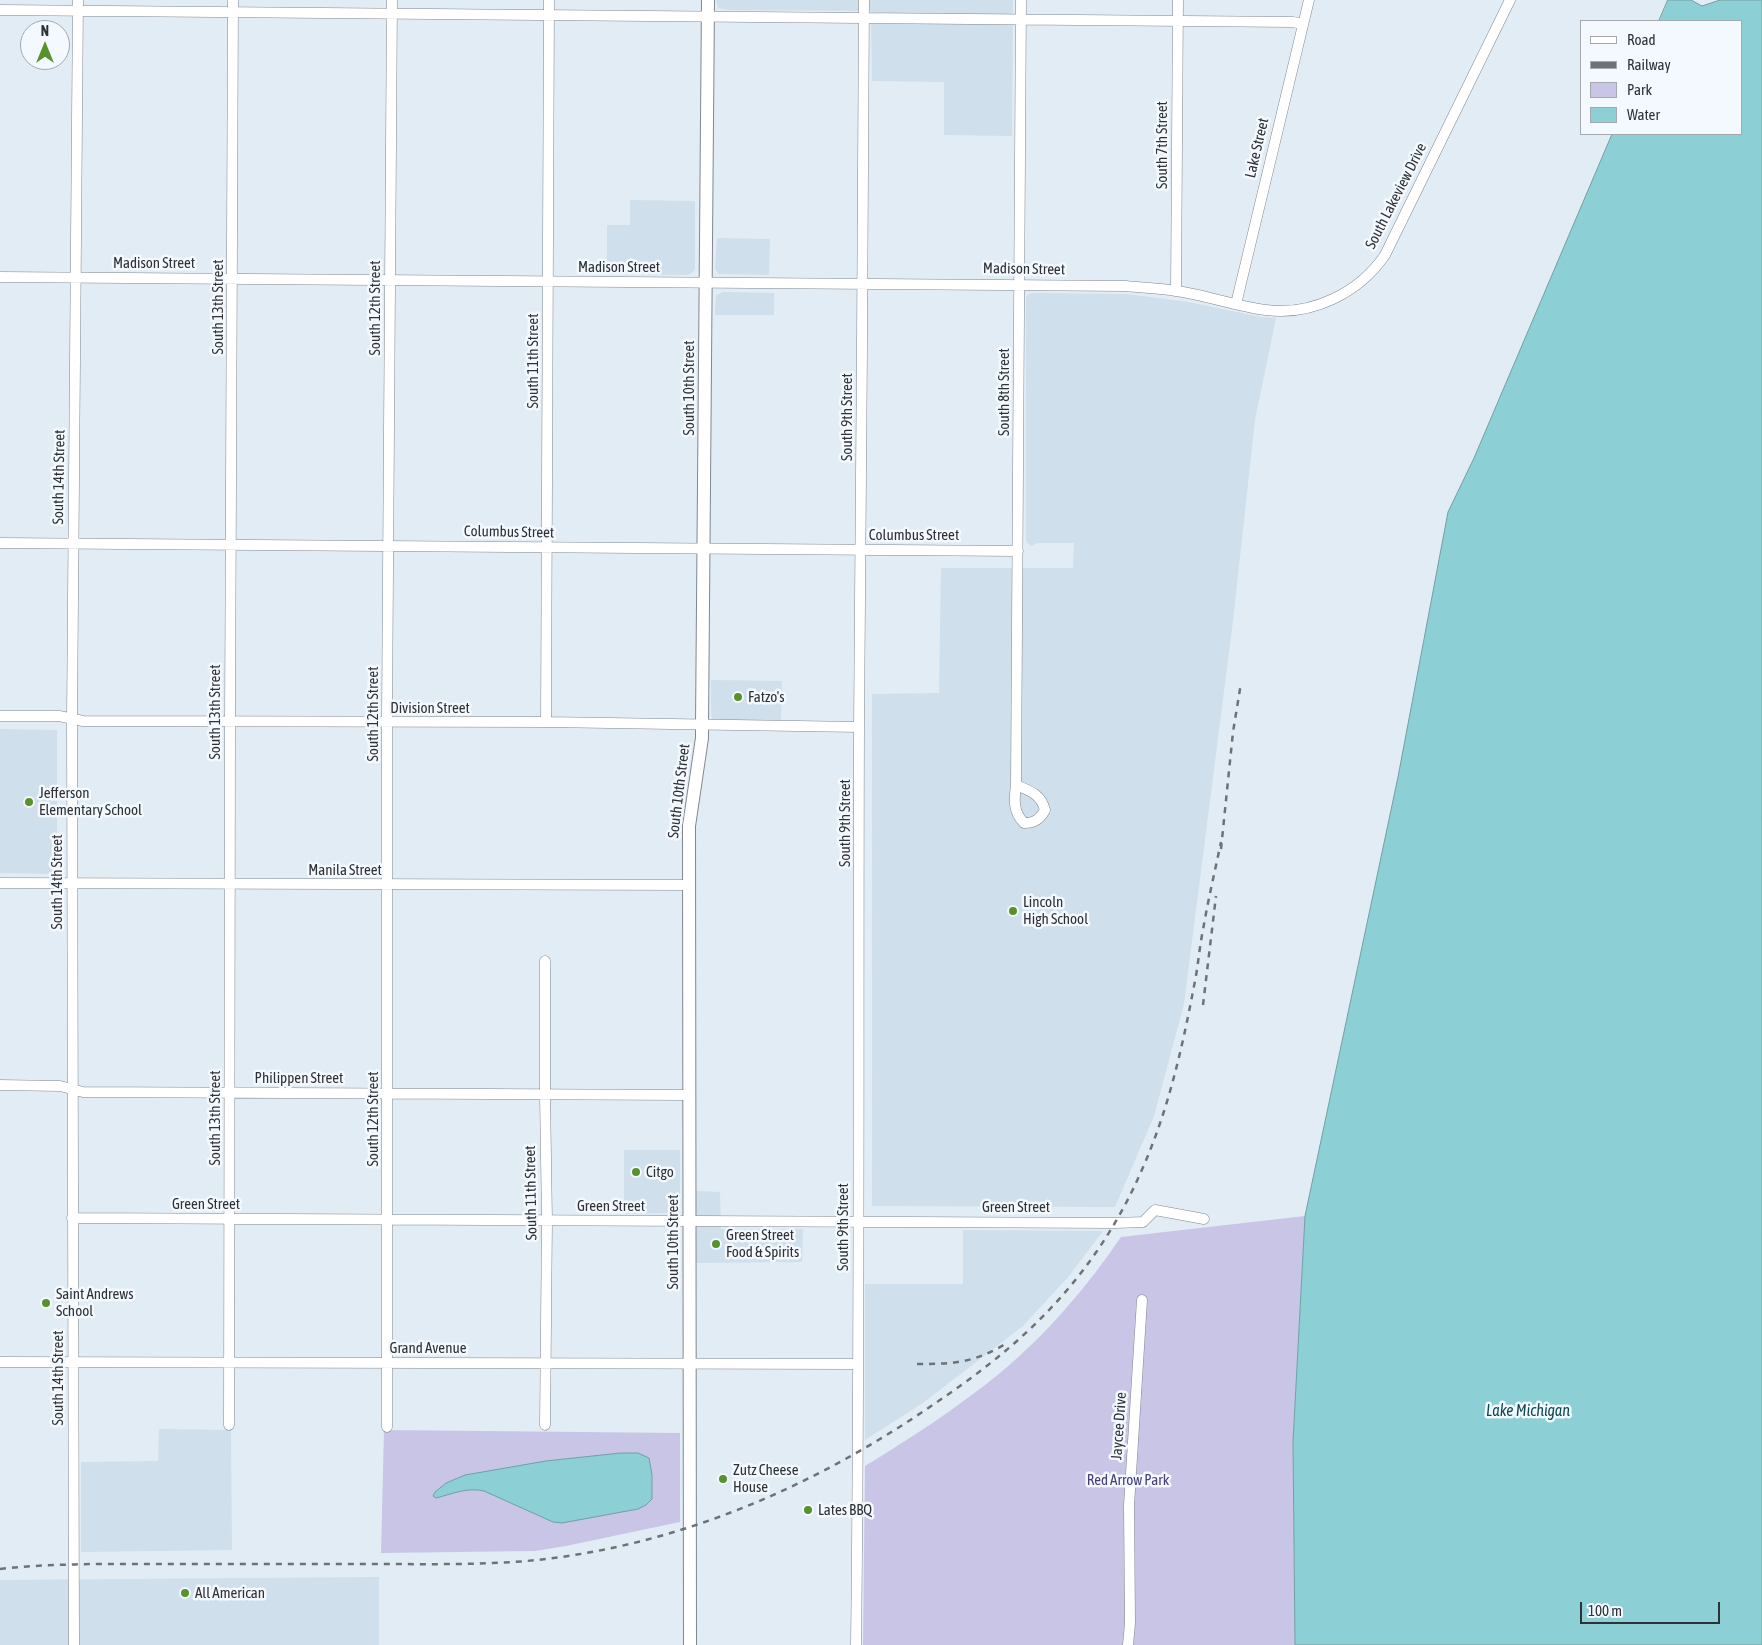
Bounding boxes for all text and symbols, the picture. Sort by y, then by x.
north arrow [20,20,70,70]
legend [1580,20,1742,135]
text: N [41,23,49,39]
text: Road [1627,31,1656,48]
text: Railway [1627,56,1671,73]
text: Park [1627,81,1652,98]
street label: South 7th Street [1153,101,1171,189]
text: Water [1627,106,1660,123]
street label: Lake Street [1241,116,1273,180]
street label: South Lakeview Drive [1362,140,1430,252]
street label: Madison Street [113,254,195,272]
street label: Madison Street [578,258,660,276]
street label: Madison Street [983,259,1065,279]
street label: South 13th Street [209,260,227,354]
street label: South 12th Street [366,261,384,355]
street label: South 11th Street [524,314,542,408]
street label: South 10th Street [680,341,698,435]
street label: South 8th Street [995,348,1013,436]
street label: South 9th Street [838,373,856,461]
street label: South 14th Street [49,429,69,525]
street label: Columbus Street [464,522,554,542]
street label: Columbus Street [869,526,959,544]
street label: South 13th Street [206,665,224,759]
street label: South 12th Street [364,667,382,761]
place label: Fatzo's [748,688,784,706]
marker: Fatzo's [732,691,744,703]
street label: Division Street [390,699,470,717]
street label: South 10th Street [664,743,694,839]
street label: South 9th Street [836,779,854,867]
place label: Jefferson Elementary School [39,784,142,819]
marker: Jefferson Elementary School [23,796,35,808]
street label: South 14th Street [48,835,66,929]
street label: Manila Street [308,861,382,879]
place label: Lincoln High School [1023,893,1088,928]
marker: Lincoln High School [1007,905,1019,917]
street label: Philippen Street [255,1069,343,1087]
street label: South 13th Street [206,1071,224,1165]
street label: South 12th Street [364,1072,382,1166]
street label: South 11th Street [521,1145,541,1241]
place label: Citgo [646,1163,674,1181]
marker: Citgo [630,1166,642,1178]
street label: South 9th Street [834,1183,852,1271]
street label: Green Street [172,1195,240,1213]
street label: South 10th Street [664,1195,682,1289]
street label: Green Street [577,1197,645,1215]
street label: Green Street [982,1198,1050,1216]
place label: Green Street Food & Spirits [726,1226,799,1261]
marker: Green Street Food & Spirits [710,1238,722,1250]
place label: Saint Andrews School [56,1285,133,1320]
marker: Saint Andrews School [40,1297,52,1309]
street label: South 14th Street [49,1331,67,1425]
street label: Grand Avenue [389,1339,467,1357]
street label: Jaycee Drive [1108,1391,1130,1461]
water label: Lake Michigan [1486,1401,1570,1421]
place label: Zutz Cheese House [733,1461,798,1496]
park label: Red Arrow Park [1087,1471,1169,1489]
marker: Zutz Cheese House [717,1473,729,1485]
place label: Lates BBQ [818,1501,872,1519]
marker: Lates BBQ [802,1504,814,1516]
place label: All American [195,1584,265,1602]
marker: All American [179,1587,191,1599]
scale bar [1582,1592,1722,1624]
text: 100 m [1588,1602,1622,1619]

